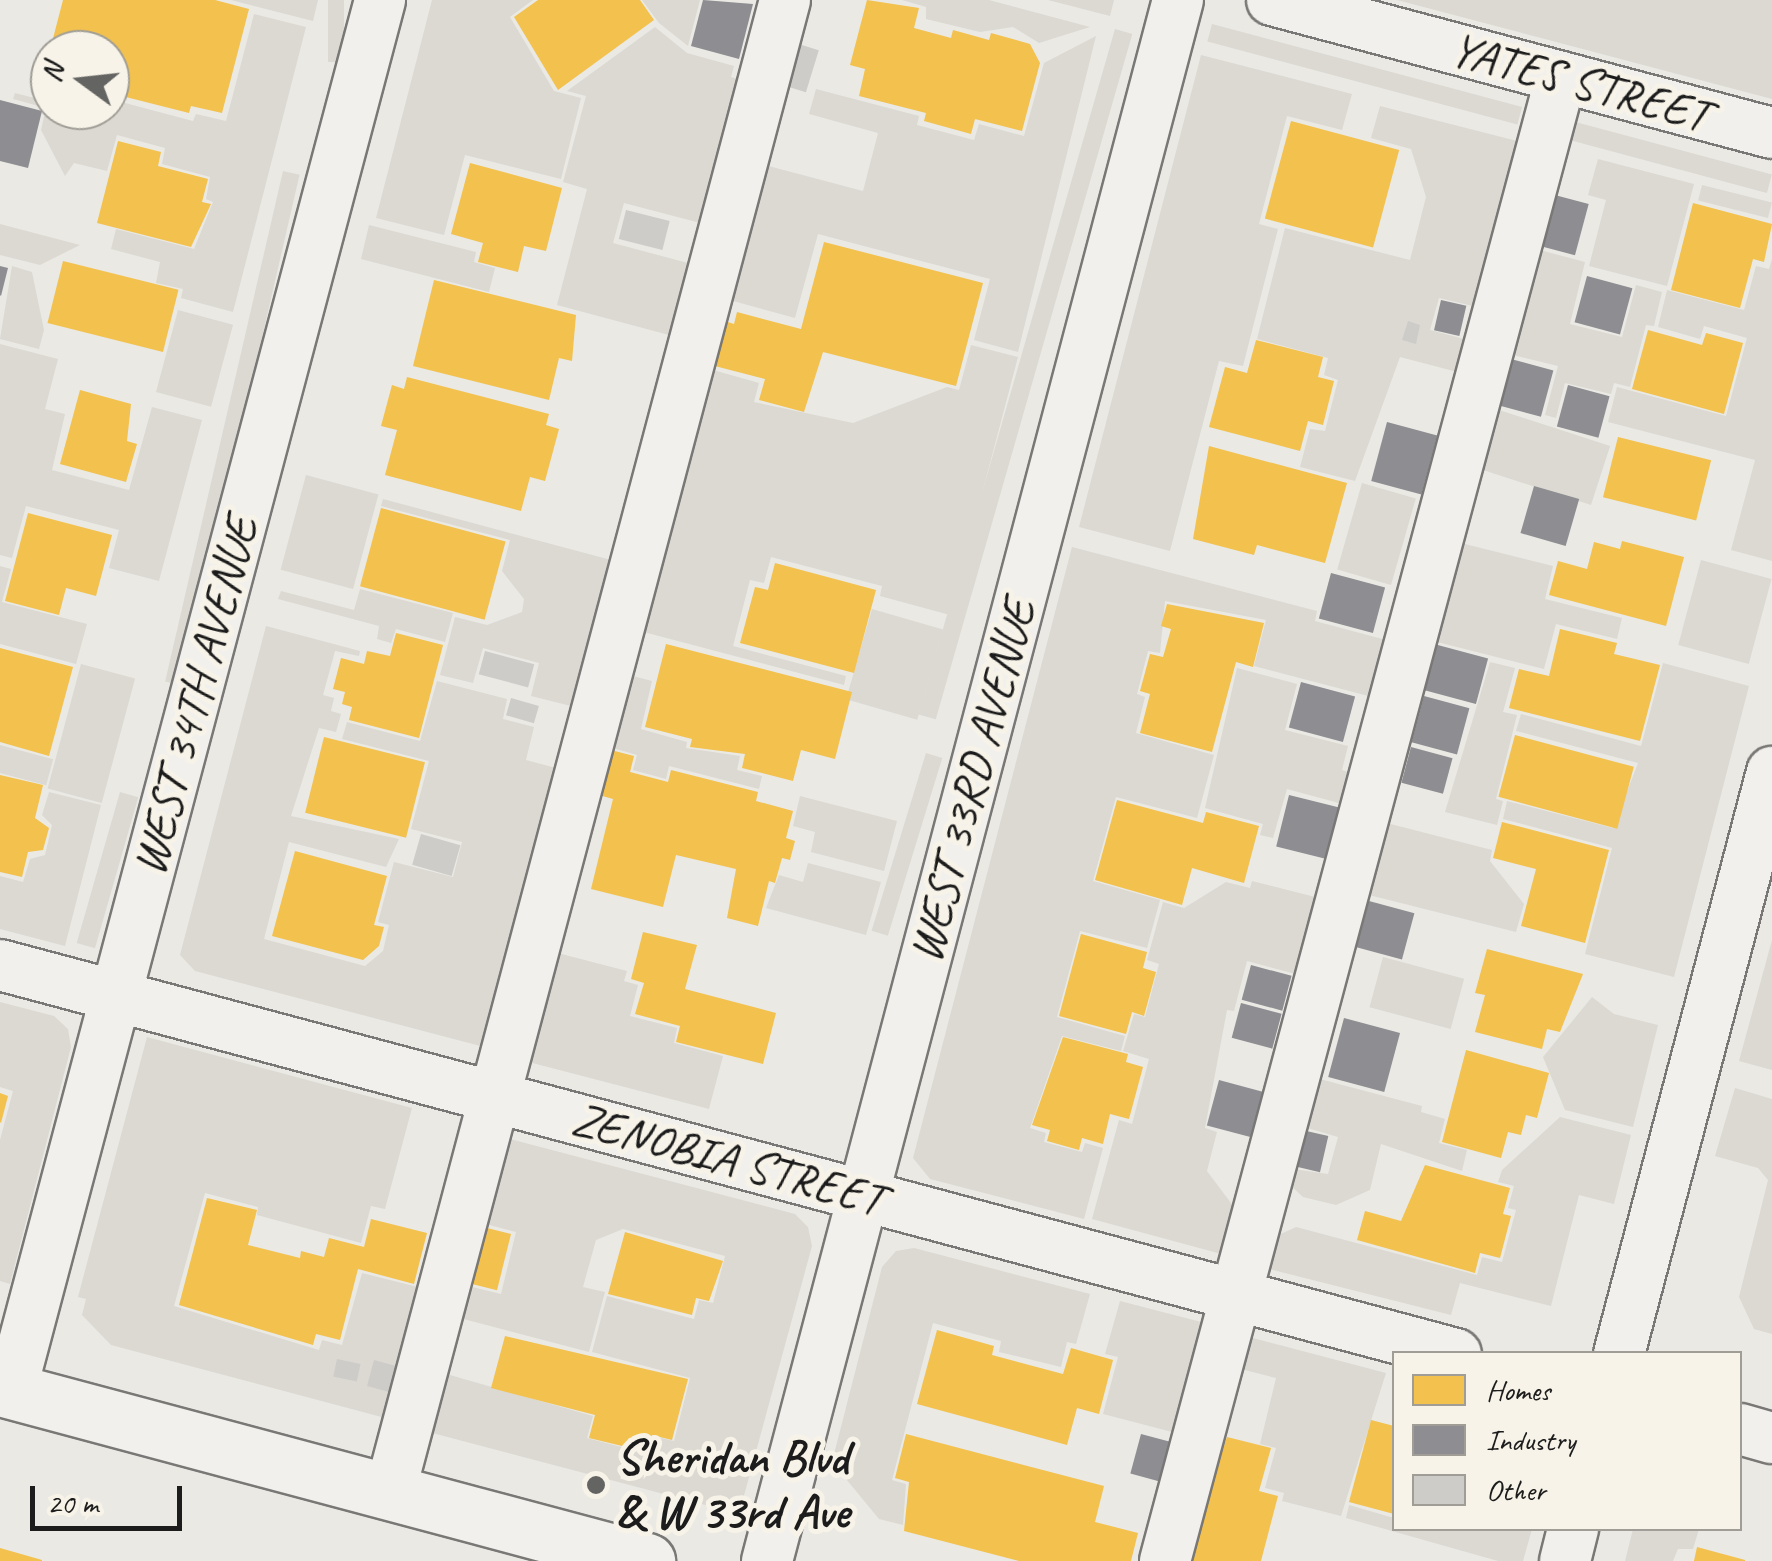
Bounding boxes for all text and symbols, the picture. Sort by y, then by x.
street label: YATES STREET [1444,20,1716,144]
north arrow [30,30,130,130]
text: N [33,60,72,86]
street label: WEST 34TH AVENUE [120,512,270,880]
street label: WEST 33RD AVENUE [896,595,1048,967]
street label: ZENOBIA STREET [565,1090,891,1228]
legend [1392,1351,1742,1531]
text: Homes [1486,1371,1550,1409]
text: Industry [1486,1421,1575,1459]
place label: Sheridan Blvd & W 33rd Ave [616,1428,849,1541]
scale bar [35,1466,188,1528]
text: Other [1486,1471,1546,1509]
marker: Sheridan Blvd & W 33rd Ave [585,1474,607,1496]
text: 20 m [47,1484,98,1522]

